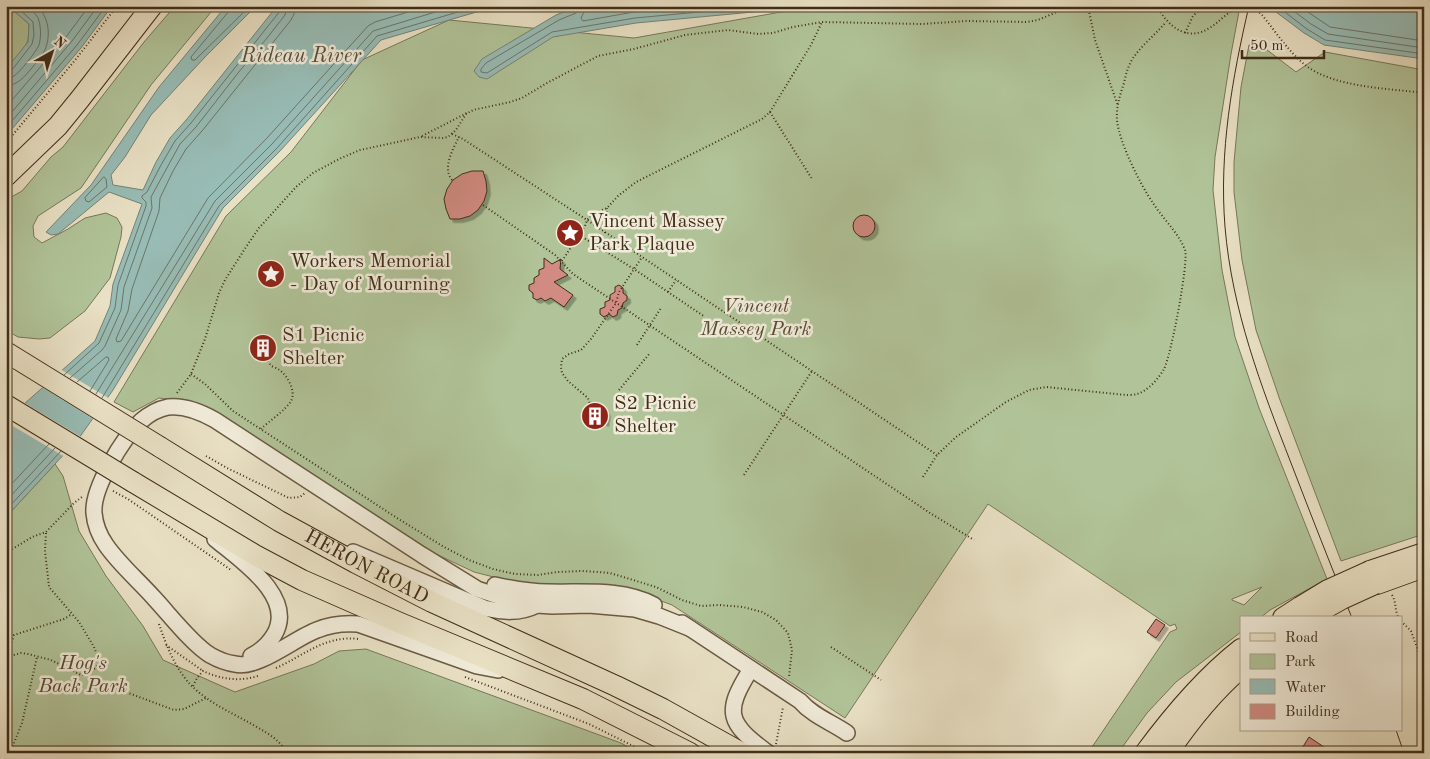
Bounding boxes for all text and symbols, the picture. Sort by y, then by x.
north arrow [28,28,78,78]
scale bar [1242,28,1325,60]
text: N [51,34,68,52]
text: 50 m [1250,39,1284,54]
water label: Rideau River [240,46,362,67]
place label: Vincent Massey Park Plaque [589,212,725,255]
place icon: Vincent Massey Park Plaque [555,218,585,248]
place label: Workers Memorial - Day of Mourning [290,252,450,295]
place icon: Workers Memorial - Day of Mourning [256,259,286,289]
park label: Vincent Massey Park [700,297,812,340]
place label: S1 Picnic Shelter [282,326,365,369]
building icon: S1 Picnic Shelter [248,333,278,363]
place label: S2 Picnic Shelter [614,394,697,437]
building icon: S2 Picnic Shelter [580,401,610,431]
street label: HERON ROAD [301,527,431,608]
legend [1240,616,1402,732]
text: Road [1285,631,1319,646]
park label: Hog's Back Park [37,654,128,697]
text: Park [1285,655,1316,670]
text: Water [1285,681,1326,696]
text: Building [1285,705,1340,720]

